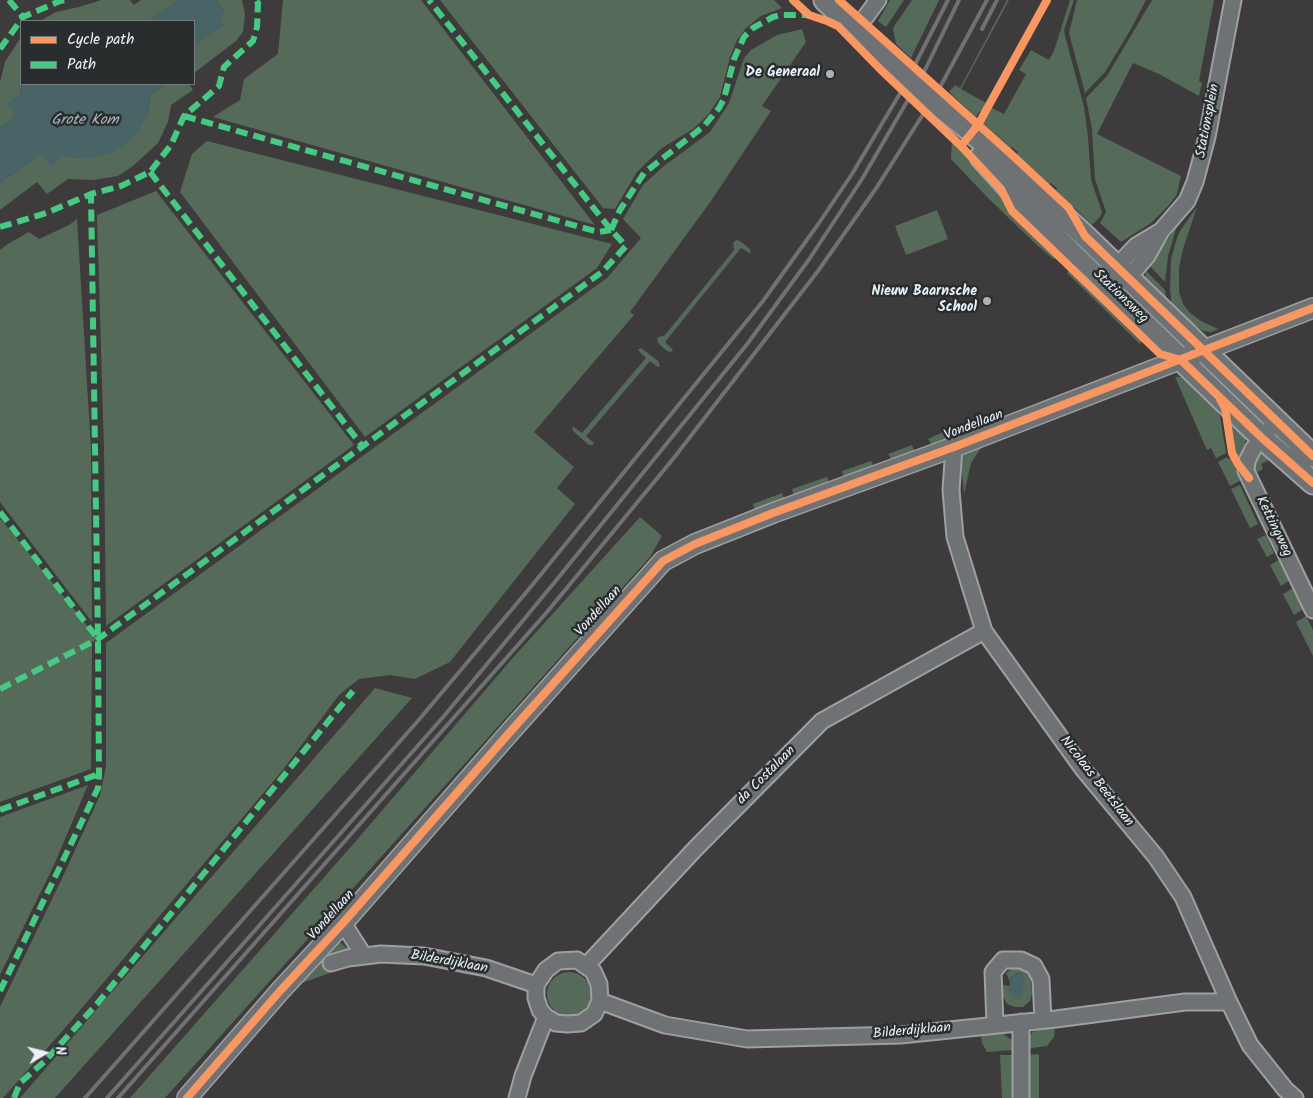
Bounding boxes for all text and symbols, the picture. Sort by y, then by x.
legend [20,20,195,85]
text: Cycle path [67,28,134,52]
text: Path [67,53,96,77]
place label: De Generaal [746,66,820,82]
marker: De Generaal [824,68,836,80]
street label: Stationsplein [1194,83,1224,159]
water label: Grote Kom [51,112,119,130]
street label: Stationsweg [1089,267,1151,327]
place label: Nieuw Baarnsche School [872,285,977,318]
marker: Nieuw Baarnsche School [981,295,993,307]
street label: Vondellaan [942,407,1006,445]
street label: Kettingweg [1251,494,1295,560]
street label: Vondellaan [572,583,626,641]
street label: Nicolaas Beetslaan [1055,733,1137,831]
street label: da Costalaan [734,743,800,809]
street label: Vondellaan [305,887,359,945]
street label: Bilderdijklaan [409,948,489,978]
street label: Bilderdijklaan [872,1020,952,1044]
north arrow [20,1028,70,1078]
text: N [48,1045,71,1057]

